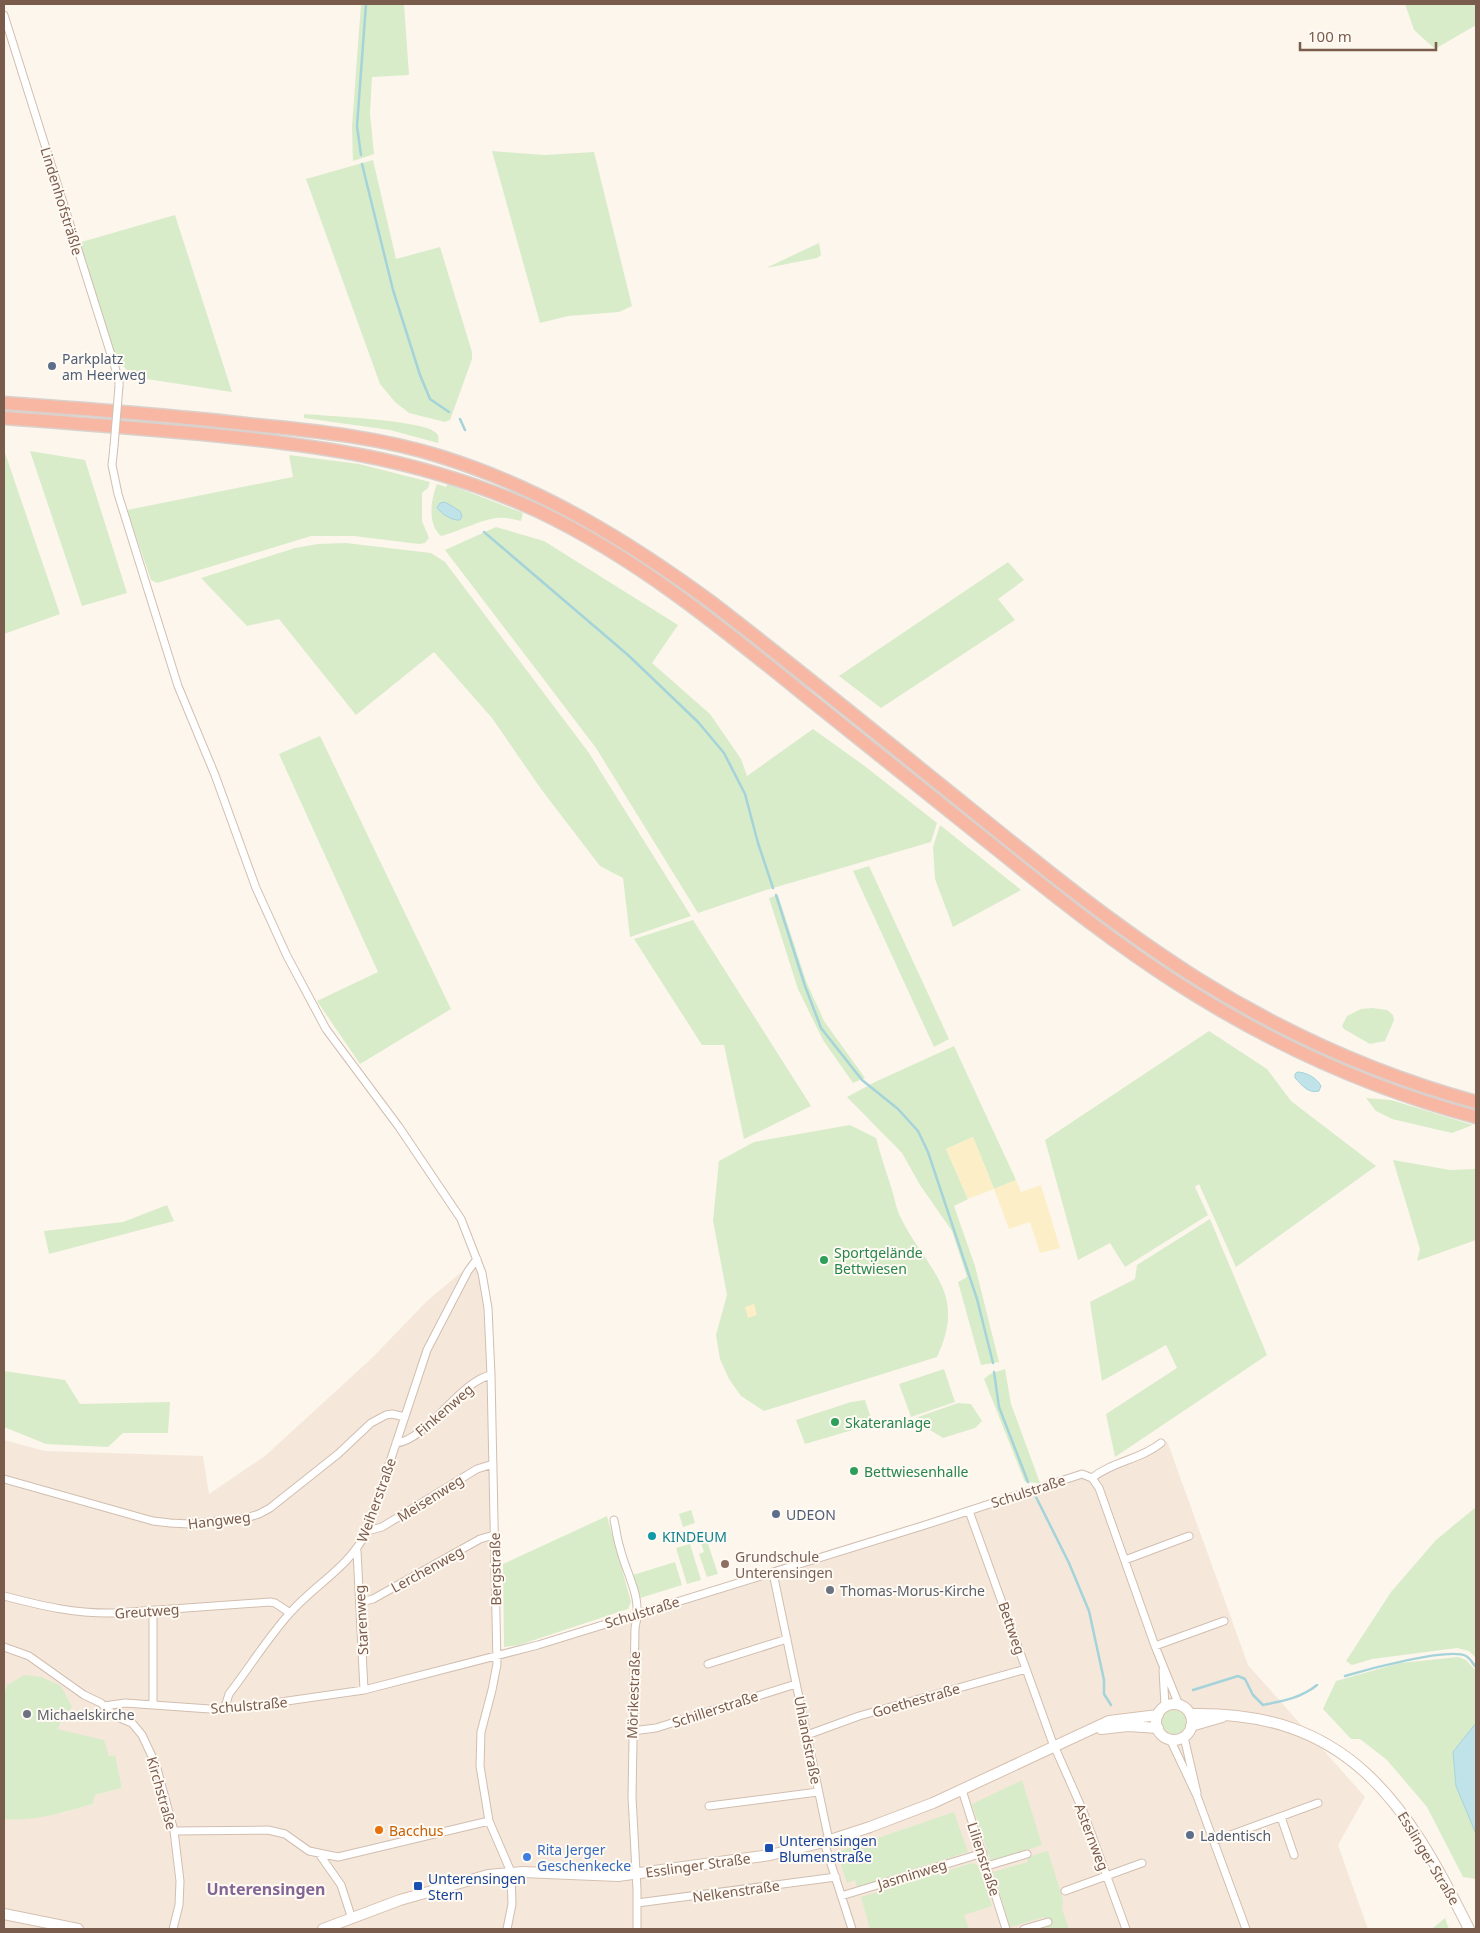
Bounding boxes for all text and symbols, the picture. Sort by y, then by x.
scale bar [1300,20,1436,52]
text: 100 m [1308,26,1352,46]
street label: Lindenhofsträßle [37,145,88,258]
place label: Parkplatz am Heerweg [62,349,146,384]
marker: Parkplatz am Heerweg [46,360,58,372]
place label: Sportgelände Bettwiesen [834,1243,923,1278]
marker: Sportgelände Bettwiesen [818,1254,830,1266]
street label: Finkenweg [411,1380,477,1440]
place label: Skateranlage [845,1413,931,1432]
marker: Skateranlage [829,1416,841,1428]
street label: Weiherstraße [352,1455,400,1545]
place label: Bettwiesenhalle [864,1462,969,1481]
marker: Bettwiesenhalle [848,1465,860,1477]
street label: Meisenweg [393,1470,467,1526]
street label: Schulstraße [988,1470,1068,1512]
place label: UDEON [786,1505,836,1524]
street label: Hangweg [187,1507,251,1533]
marker: UDEON [770,1508,782,1520]
place label: KINDEUM [662,1527,727,1546]
marker: KINDEUM [646,1530,658,1542]
street label: Bergstraße [485,1532,505,1606]
street label: Lerchenweg [387,1541,467,1597]
place label: Grundschule Unterensingen [735,1547,833,1582]
marker: Grundschule Unterensingen [719,1558,731,1570]
place label: Thomas-Morus-Kirche [840,1581,985,1600]
street label: Starenweg [350,1584,372,1656]
marker: Thomas-Morus-Kirche [824,1584,836,1596]
street label: Schulstraße [602,1592,682,1632]
street label: Greutweg [114,1599,180,1623]
street label: Bettweg [994,1599,1030,1657]
street label: Mörikestraße [622,1651,644,1739]
street label: Goethestraße [870,1678,962,1722]
street label: Schillerstraße [670,1686,761,1732]
street label: Schulstraße [210,1692,288,1718]
street label: Uhlandstraße [790,1694,826,1786]
place label: Michaelskirche [37,1705,135,1724]
marker: Michaelskirche [21,1708,33,1720]
street label: Kirchstraße [143,1754,181,1832]
street label: Asternweg [1070,1801,1114,1873]
street label: Esslinger Straße [1394,1808,1464,1908]
street label: Lilienstraße [963,1820,1005,1898]
place label: Bacchus [389,1821,444,1840]
marker: Bacchus [373,1824,385,1836]
place label: Ladentisch [1200,1826,1271,1845]
marker: Ladentisch [1184,1829,1196,1841]
place label: Unterensingen Blumenstraße [779,1831,877,1866]
place label: Rita Jerger Geschenkecke [537,1840,631,1875]
marker: Unterensingen Blumenstraße [763,1842,775,1854]
street label: Esslinger Straße [644,1848,752,1882]
marker: Rita Jerger Geschenkecke [521,1851,533,1863]
street label: Jasminweg [873,1854,949,1894]
place label: Unterensingen Stern [428,1869,526,1904]
street label: Nelkenstraße [691,1875,781,1907]
district label: Unterensingen [206,1878,326,1900]
marker: Unterensingen Stern [412,1880,424,1892]

